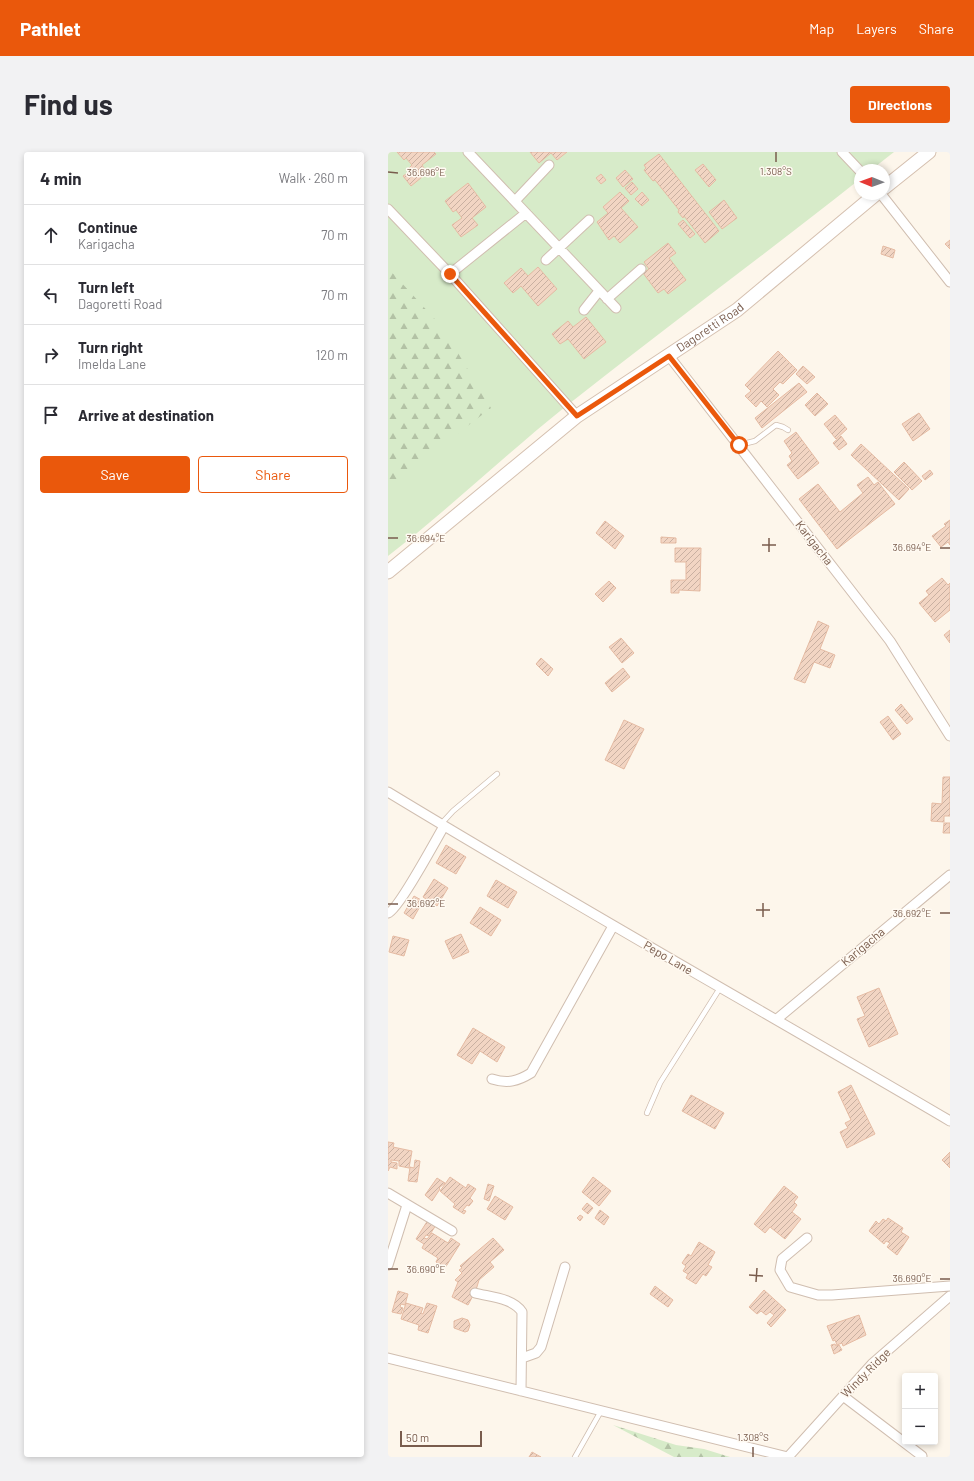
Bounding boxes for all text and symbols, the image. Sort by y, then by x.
text: Pathlet [20,17,81,40]
text: Map [809,20,834,37]
text: Layers [856,20,897,37]
text: Share [919,20,954,37]
button: Directions [850,86,950,123]
text: Find us [24,87,113,121]
north arrow [854,164,890,200]
text: 1.308°S [760,165,792,177]
text: 36.696°E [407,166,445,178]
text: 4 min [40,168,82,188]
text: Walk · 260 m [279,170,348,186]
text: Continue [78,218,138,236]
icon: ahead [40,224,62,246]
text: 70 m [321,227,348,243]
text: Karigacha [78,236,135,252]
route end [441,265,459,283]
text: Turn left [78,278,134,296]
icon: left [40,284,62,306]
text: 70 m [321,287,348,303]
text: Dagoretti Road [78,296,162,312]
street label: Dagoretti Road [673,299,746,354]
text: Turn right [78,338,143,356]
icon: right [40,344,62,366]
text: 120 m [316,347,348,363]
text: Imelda Lane [78,356,146,372]
icon: arrive [40,404,62,426]
text: Arrive at destination [78,406,214,424]
route start [730,436,748,454]
button: Save [40,456,190,493]
button: Share [198,456,348,493]
street label: Karigacha [793,517,836,567]
text: 36.694°E [407,532,445,544]
text: 36.694°E [893,541,931,553]
text: 36.692°E [407,897,445,909]
text: 36.692°E [893,907,931,919]
street label: Karigacha [838,924,887,968]
street label: Pepo Lane [641,937,696,977]
text: 36.690°E [407,1263,445,1275]
text: 36.690°E [893,1272,931,1284]
street label: Windy Ridge [838,1345,893,1400]
map controls [902,1373,938,1445]
button: + [902,1373,938,1409]
button: − [902,1409,938,1445]
scale bar [400,1429,482,1448]
text: 50 m [406,1431,429,1444]
text: 1.308°S [737,1431,769,1443]

